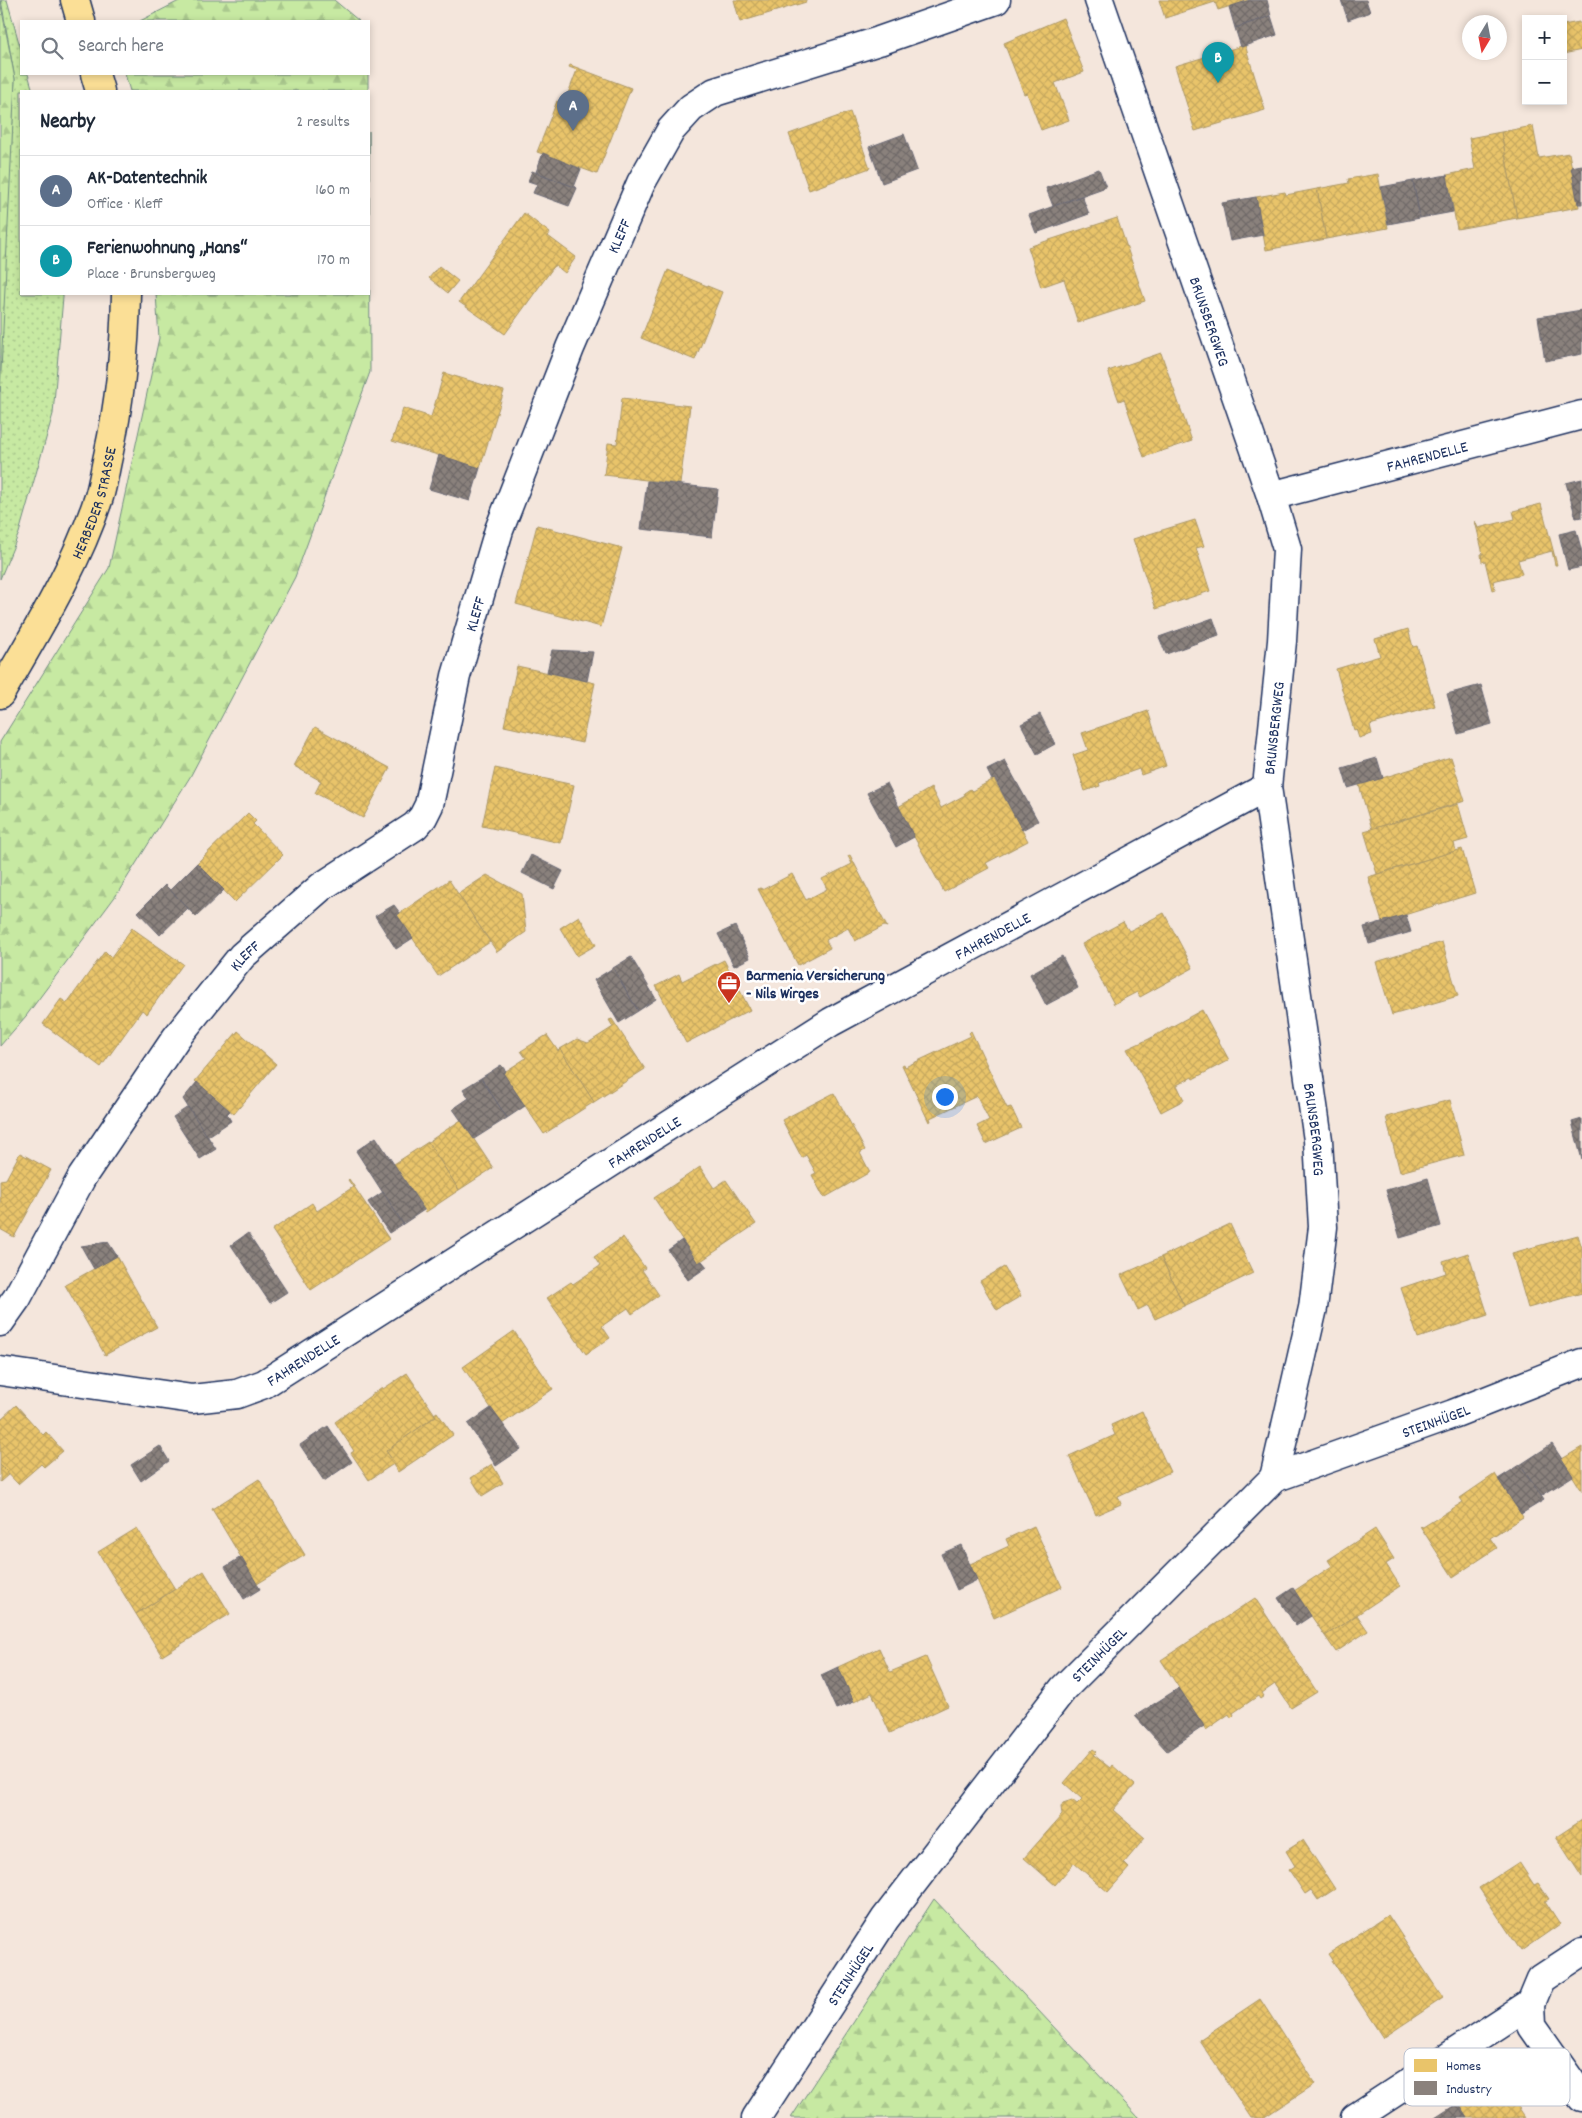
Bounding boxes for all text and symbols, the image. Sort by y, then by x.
north arrow [1462,15,1507,60]
map controls [1522,15,1567,105]
button: + [1522,15,1567,60]
search box [20,20,370,75]
icon: search [38,34,66,62]
text: Search here [78,34,164,61]
pin: B [1202,42,1234,83]
button: − [1522,60,1567,105]
pin: A [557,90,589,131]
text: Nearby [40,108,95,138]
text: 2 results [296,111,350,134]
text: AK-Datentechnik [87,166,207,193]
text: A [52,179,60,202]
text: 160 m [315,179,350,202]
text: Office · Kleff [87,193,163,216]
street label: KLEFF [603,216,638,257]
text: Ferienwohnung „Hans“ [87,236,248,263]
text: B [52,249,60,272]
text: 170 m [317,249,350,272]
text: Place · Brunsbergweg [87,263,216,286]
street label: BRUNSBERGWEG [1182,274,1234,370]
street label: FAHRENDELLE [1384,436,1471,479]
street label: HERBEDER STRASSE [67,444,124,563]
street label: KLEFF [461,594,493,635]
street label: BRUNSBERGWEG [1259,681,1292,776]
street label: FAHRENDELLE [951,907,1036,967]
street label: KLEFF [225,936,266,977]
place label: Barmenia Versicherung - Nils Wirges [746,965,885,1006]
office icon: Barmenia Versicherung - Nils Wirges [716,970,742,1004]
street label: BRUNSBERGWEG [1296,1082,1329,1177]
your location [932,1084,958,1110]
street label: FAHRENDELLE [604,1111,687,1175]
street label: FAHRENDELLE [263,1329,346,1393]
street label: STEINHÜGEL [1399,1399,1474,1445]
street label: STEINHÜGEL [1067,1622,1134,1689]
street label: STEINHÜGEL [823,1939,881,2011]
legend [1404,2048,1570,2106]
text: Homes [1446,2057,1481,2077]
text: Industry [1446,2080,1492,2100]

